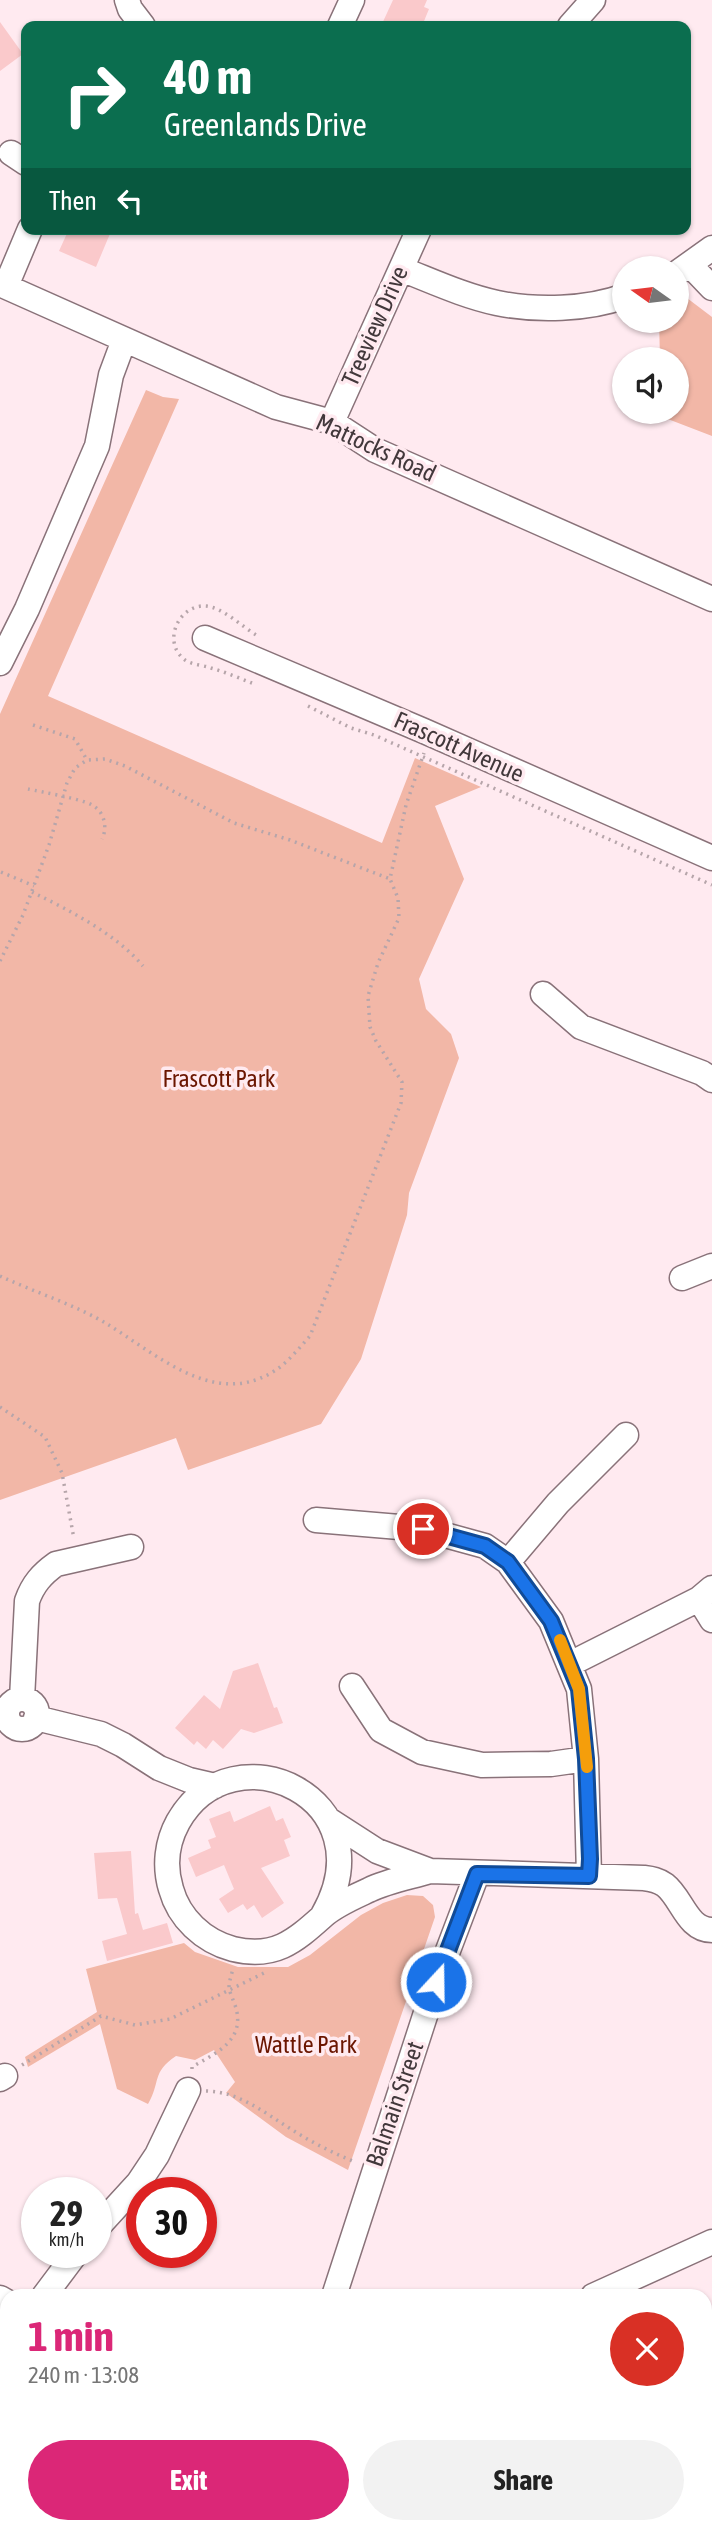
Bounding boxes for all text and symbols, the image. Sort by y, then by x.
text: 40 m [164,48,252,104]
icon: right [49,49,140,140]
text: Greenlands Drive [164,106,367,143]
icon: left [111,182,149,220]
text: Then [49,186,97,216]
north arrow [612,256,690,332]
map controls [612,256,689,424]
street label: Treeview Drive [336,262,413,390]
button: sound [612,347,689,424]
street label: Mattocks Road [312,408,440,487]
street label: Frascott Avenue [390,706,528,787]
park label: Frascott Park [163,1065,276,1092]
pin [393,1499,453,1559]
icon: arrive [404,1510,442,1548]
position arrow [399,1945,473,2019]
park label: Wattle Park [255,2031,357,2058]
street label: Balmain Street [361,2038,429,2170]
speed limit sign: 30 [126,2177,217,2268]
text: 29 [50,2193,83,2233]
text: km/h [49,2229,84,2250]
text: 1 min [28,2312,114,2360]
button: close [610,2312,684,2386]
text: 240 m · 13:08 [28,2362,139,2388]
button: Exit [28,2440,349,2520]
button: Share [363,2440,684,2520]

